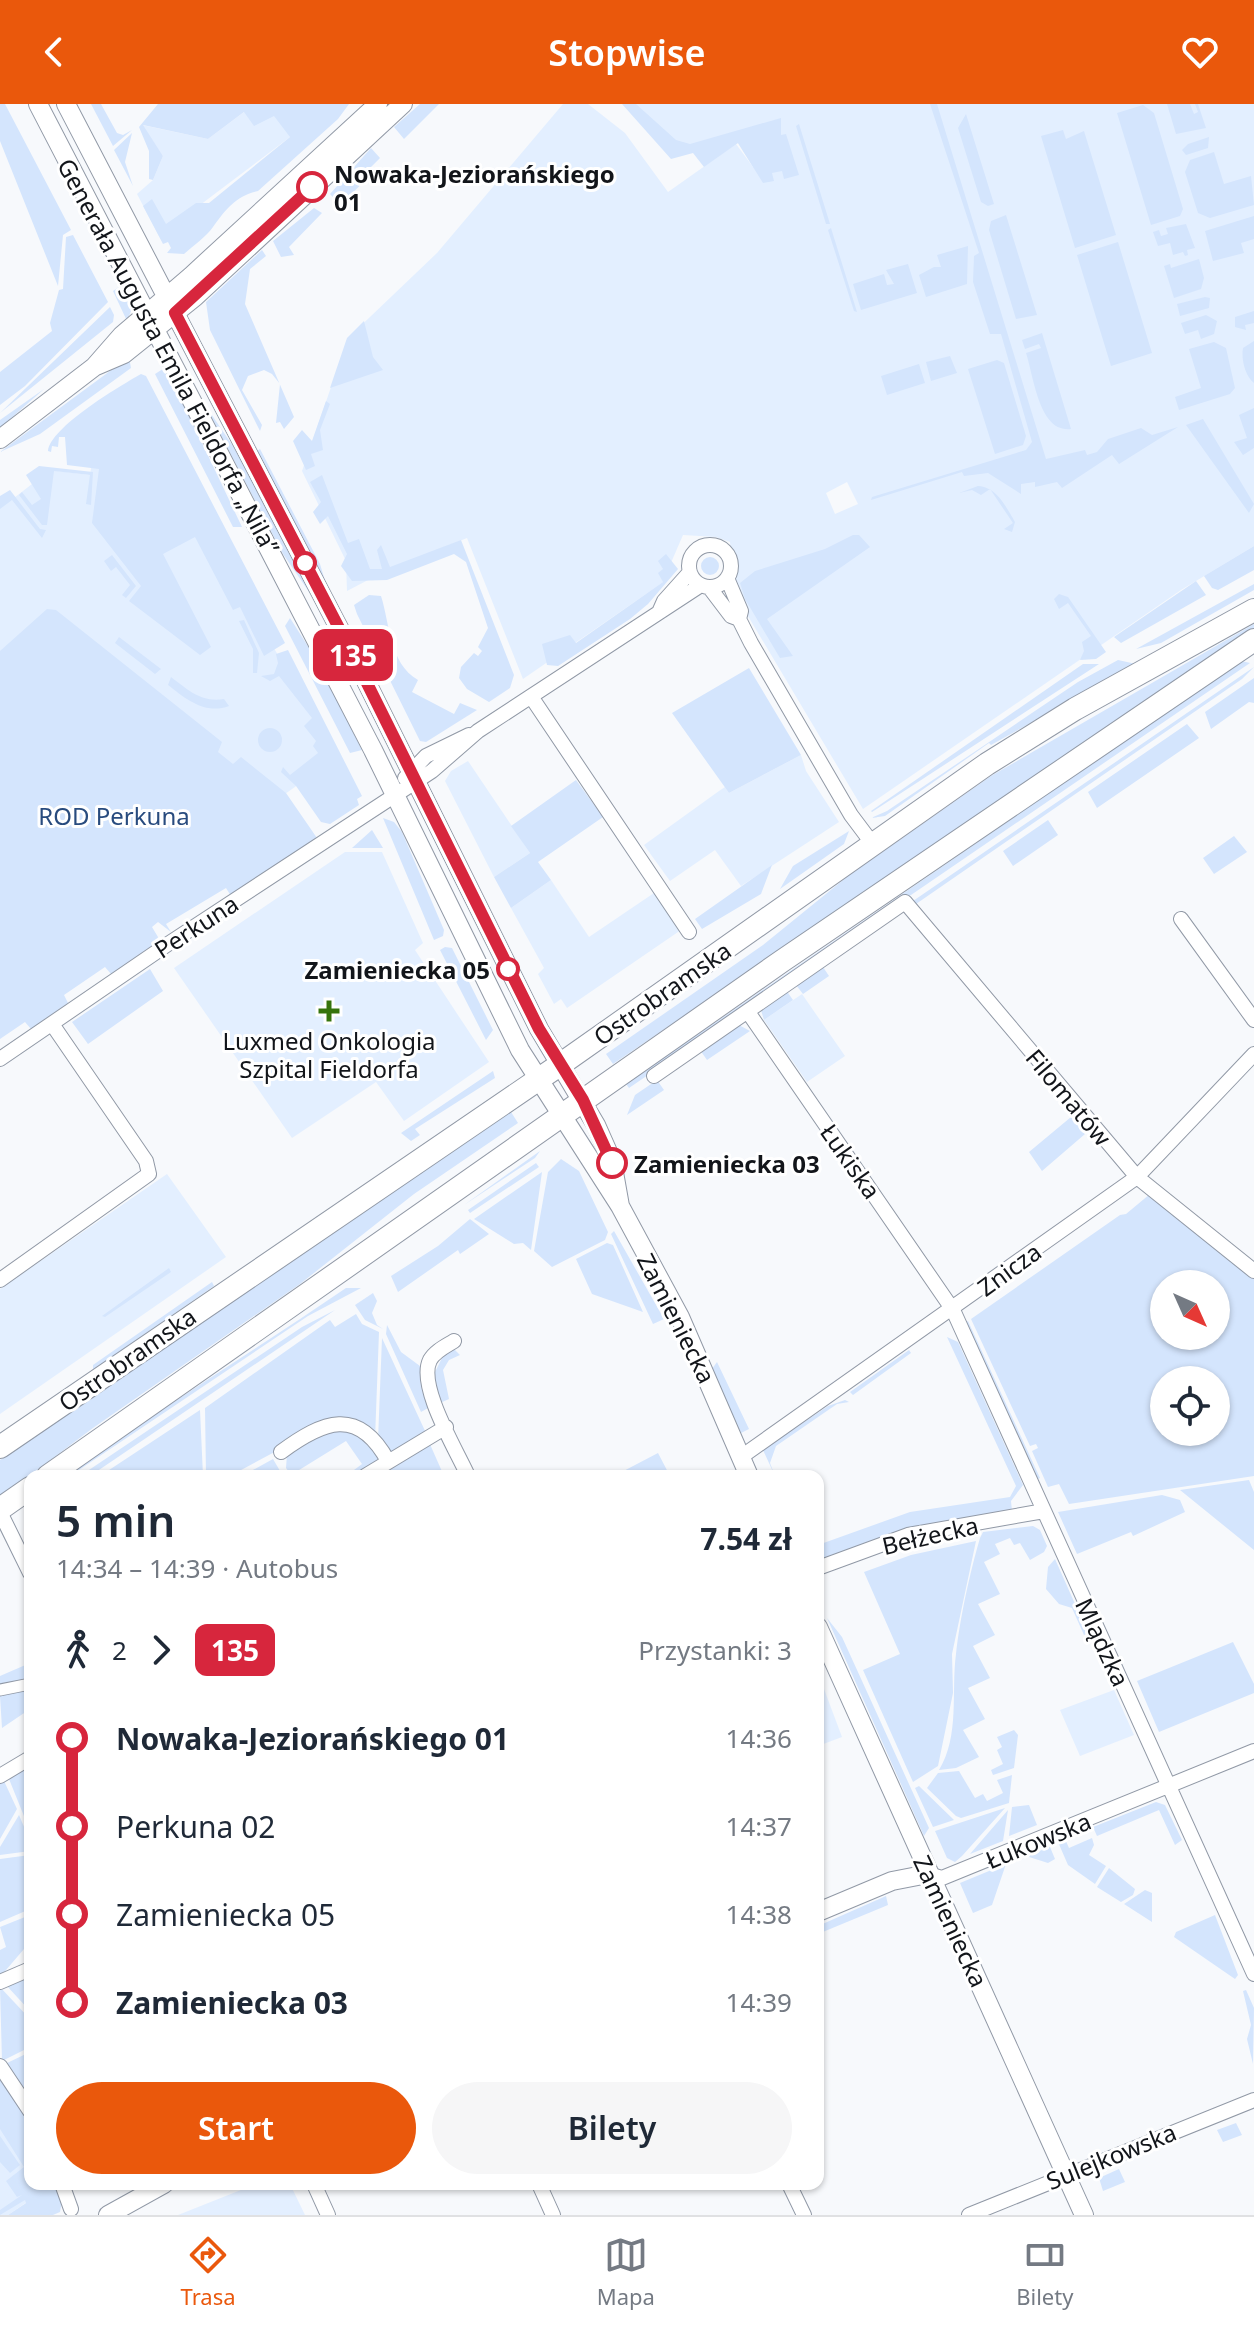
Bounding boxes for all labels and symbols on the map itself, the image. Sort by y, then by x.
street label: Generała Augusta Emila Fieldorfa „Nila” [50,152,288,560]
place label: Nowaka-Jeziorańskiego 01 [334,157,615,218]
marker: Nowaka-Jeziorańskiego 01 [297,172,327,202]
unlabelled marker [294,552,316,574]
line badge: 135 [307,629,399,681]
park label: ROD Perkuna [38,799,190,832]
street label: Perkuna [148,887,244,965]
street label: Ostrobramska [587,933,737,1053]
place label: Zamieniecka 05 [304,953,490,986]
marker: Zamieniecka 05 [497,958,519,980]
marker: Luxmed Onkologia Szpital Fieldorfa [318,1000,340,1022]
place label: Luxmed Onkologia Szpital Fieldorfa [222,1024,436,1085]
street label: Filomatów [1019,1042,1119,1152]
street label: Łukiska [813,1117,889,1205]
place label: Zamieniecka 03 [634,1147,820,1180]
marker: Zamieniecka 03 [597,1148,627,1178]
street label: Znicza [971,1235,1047,1303]
street label: Zamieniecka [630,1247,724,1389]
north arrow [1150,1270,1230,1350]
street label: Ostrobramska [52,1299,202,1419]
street label: Bełżecka [879,1508,981,1562]
street label: Mlądzka [1068,1593,1138,1691]
street label: Łukowska [980,1804,1096,1876]
street label: Zamieniecka [906,1850,996,1992]
street label: Sulejkowska [1041,2115,1181,2197]

